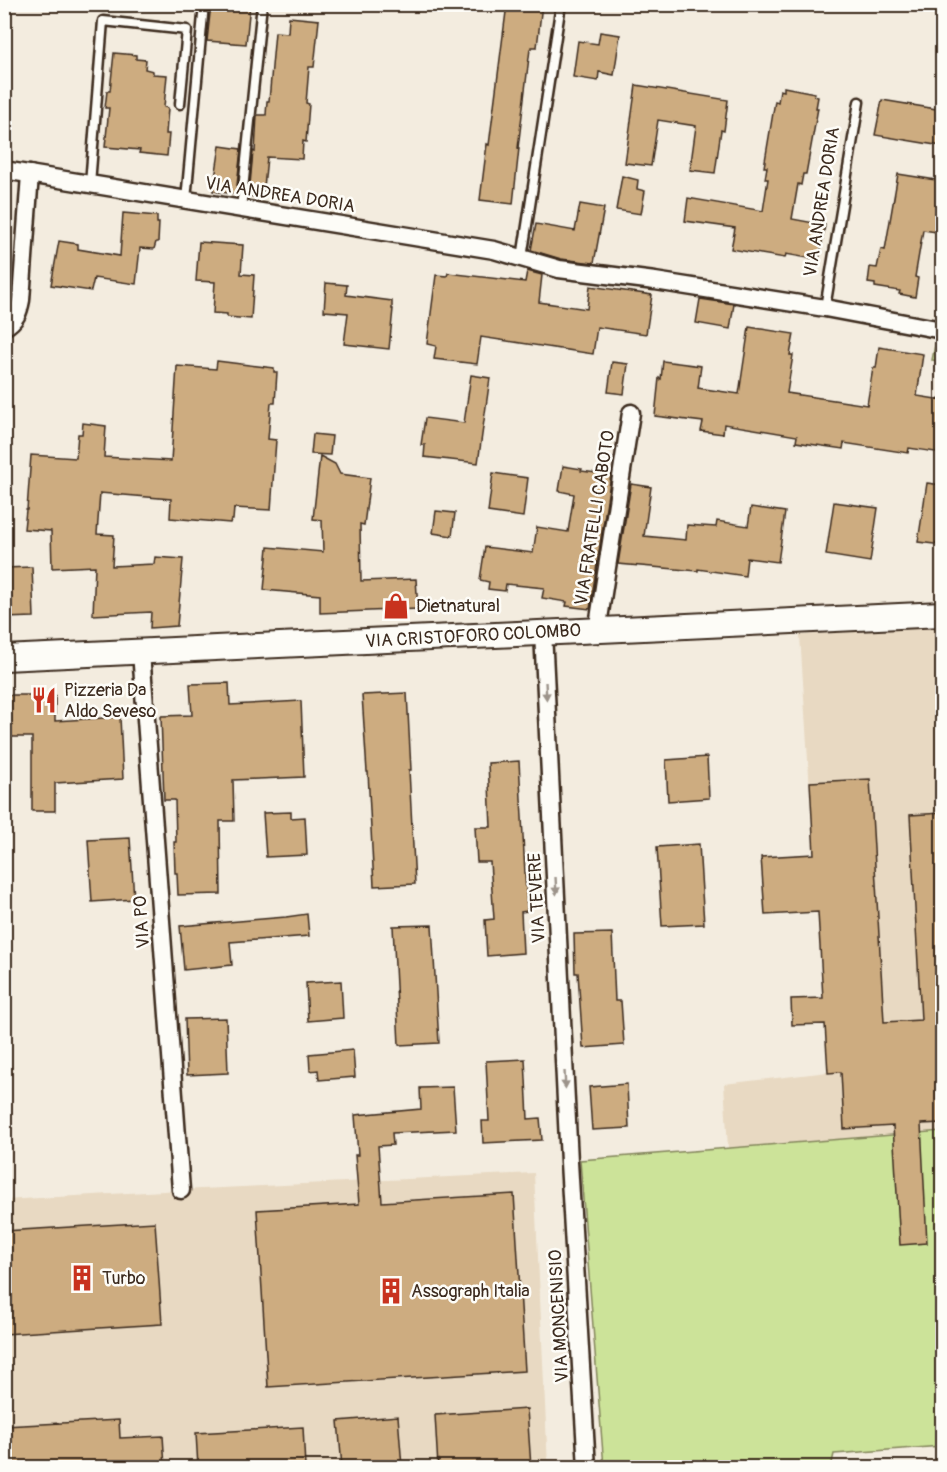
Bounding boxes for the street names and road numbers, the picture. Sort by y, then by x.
street label: VIA ANDREA DORIA [799,125,845,279]
street label: VIA ANDREA DORIA [203,172,357,218]
street label: VIA FRATELLI CABOTO [570,429,620,607]
street label: VIA CRISTOFORO COLOMBO [365,619,581,653]
street label: VIA TEVERE [523,852,551,944]
street label: VIA PO [129,895,155,949]
street label: VIA MONCENISIO [544,1249,574,1383]

